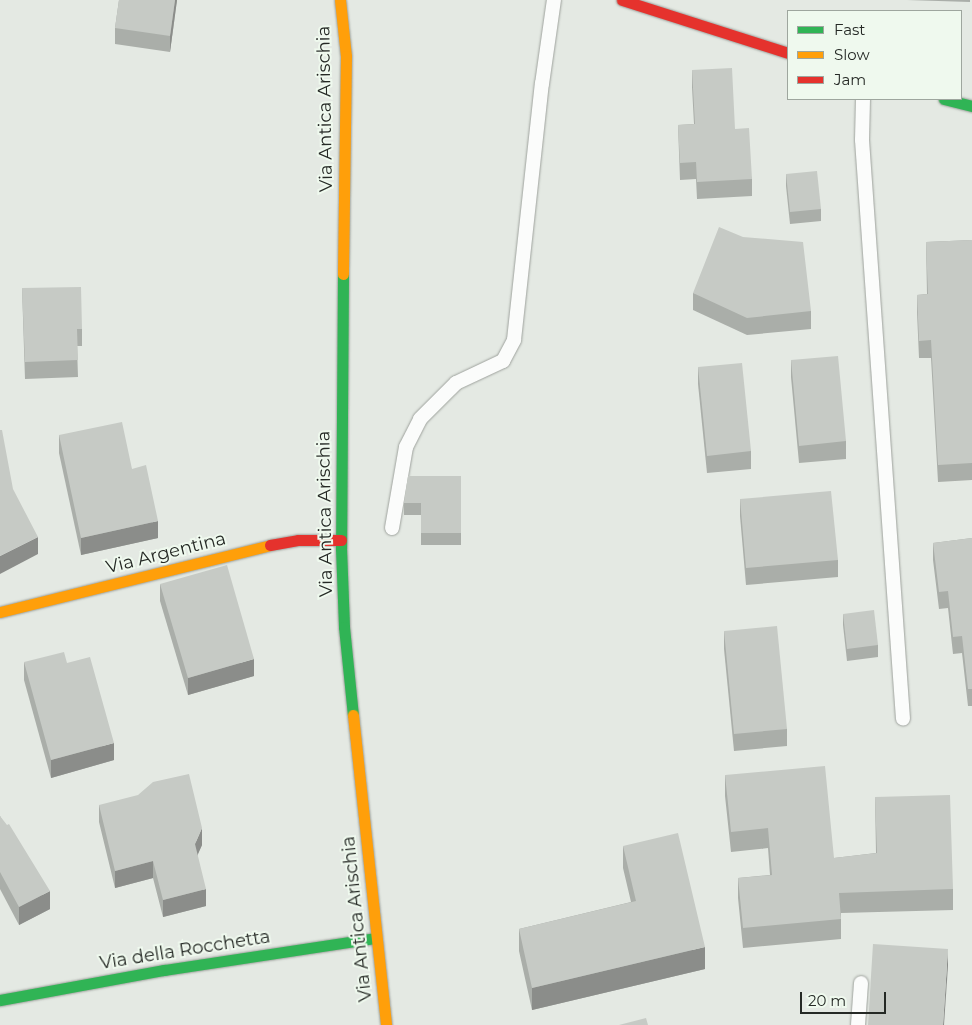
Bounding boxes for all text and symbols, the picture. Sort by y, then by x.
legend [787,10,962,100]
text: Fast [834,20,865,39]
street label: Via Antica Arischia [313,26,337,192]
text: Slow [834,45,870,64]
text: Jam [834,70,866,89]
street label: Via Antica Arischia [313,431,337,597]
street label: Via Argentina [104,528,228,578]
street label: Via Antica Arischia [338,835,376,1003]
street label: Via della Rocchetta [98,926,272,974]
scale bar [802,982,888,1014]
text: 20 m [808,991,846,1010]

